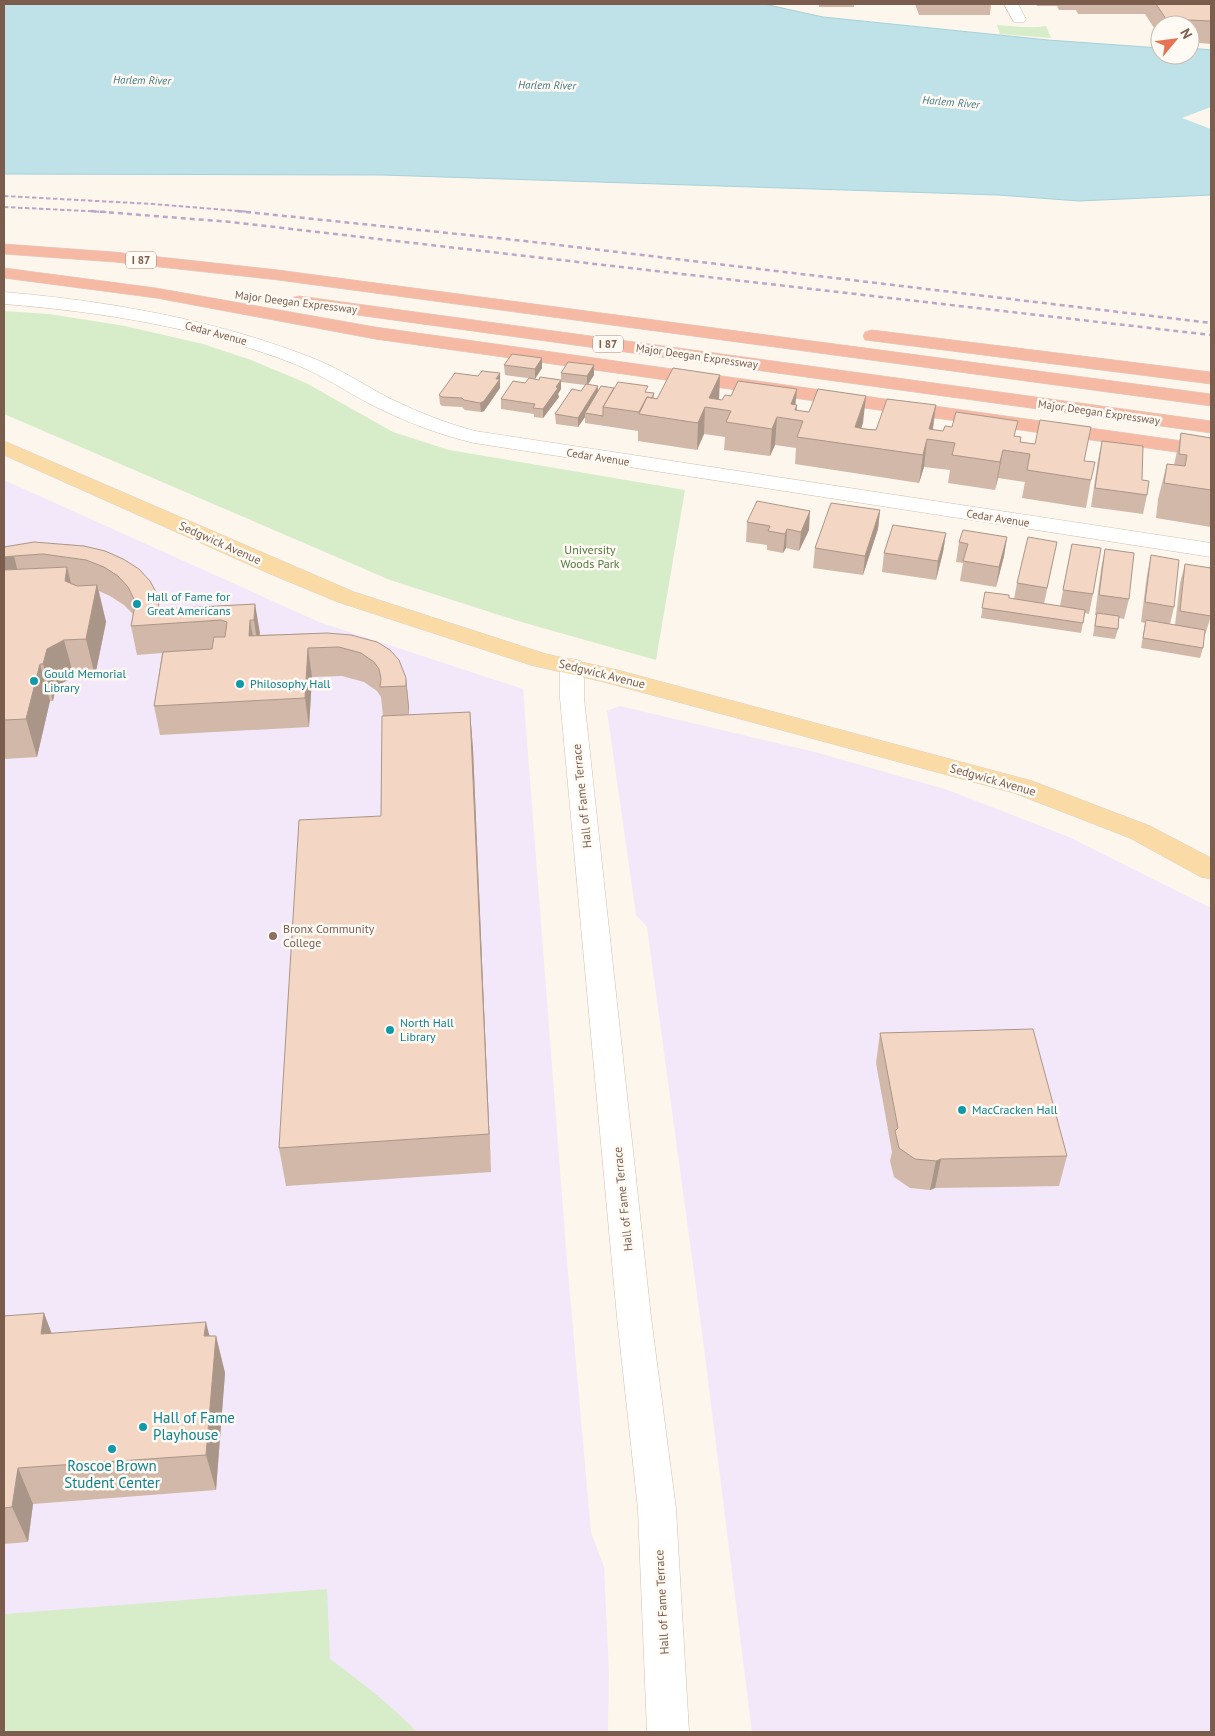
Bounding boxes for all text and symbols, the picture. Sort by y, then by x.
north arrow [1150,15,1200,65]
text: N [1176,25,1196,42]
water label: Harlem River [113,72,172,88]
water label: Harlem River [518,77,577,93]
water label: Harlem River [922,93,982,112]
road number: I 87 [126,252,156,268]
street label: Major Deegan Expressway [234,288,359,317]
street label: Cedar Avenue [183,318,249,348]
road number: I 87 [593,336,623,352]
street label: Major Deegan Expressway [635,341,760,372]
street label: Major Deegan Expressway [1037,397,1162,428]
street label: Cedar Avenue [566,445,631,469]
street label: Cedar Avenue [966,506,1031,530]
street label: Sedgwick Avenue [177,518,264,567]
park label: University Woods Park [560,542,620,571]
place label: Hall of Fame for Great Americans [147,589,231,618]
marker: Hall of Fame for Great Americans [131,598,143,610]
street label: Sedgwick Avenue [557,656,647,691]
place label: Gould Memorial Library [44,666,126,695]
marker: Gould Memorial Library [28,675,40,687]
place label: Philosophy Hall [250,676,331,691]
marker: Philosophy Hall [234,678,246,690]
street label: Hall of Fame Terrace [569,743,594,849]
street label: Sedgwick Avenue [949,760,1038,799]
place label: Bronx Community College [283,921,375,950]
marker: Bronx Community College [267,930,279,942]
place label: North Hall Library [400,1015,454,1044]
marker: North Hall Library [384,1024,396,1036]
place label: MacCracken Hall [972,1102,1058,1117]
marker: MacCracken Hall [956,1104,968,1116]
street label: Hall of Fame Terrace [610,1146,635,1252]
place label: Hall of Fame Playhouse [153,1408,235,1444]
marker: Hall of Fame Playhouse [137,1421,149,1433]
marker: Roscoe Brown Student Center [106,1443,118,1455]
place label: Roscoe Brown Student Center [64,1456,160,1492]
street label: Hall of Fame Terrace [651,1549,672,1655]

